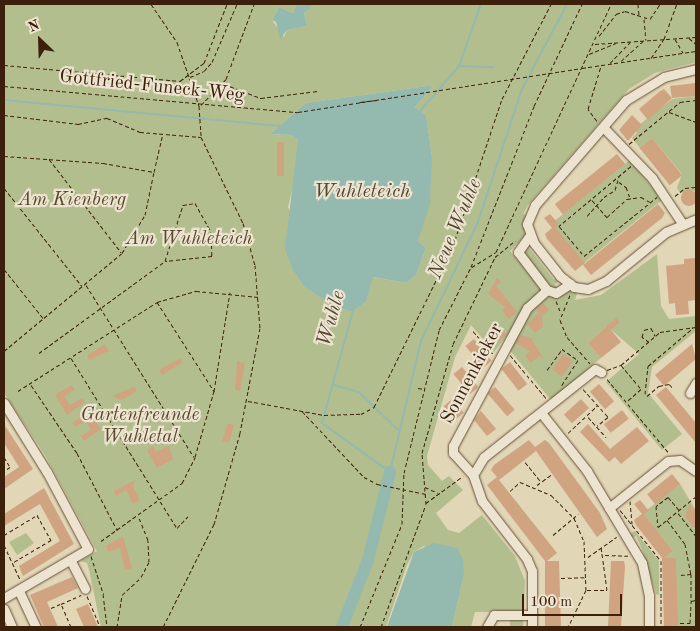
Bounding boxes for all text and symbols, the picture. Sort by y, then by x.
north arrow [15,15,65,65]
text: N [26,18,42,35]
street label: Gottfried-Funeck-Weg [58,66,246,108]
water label: Neue Wuhle [424,175,488,283]
water label: Wuhleteich [313,180,411,204]
park label: Am Kienberg [18,190,126,212]
park label: Am Wuhleteich [126,229,252,251]
water label: Wuhle [313,288,351,350]
street label: Sonnenkieker [437,320,509,428]
park label: Gartenfreunde Wuhletal [81,405,199,449]
scale bar [525,584,625,616]
text: 100 m [530,595,572,610]

